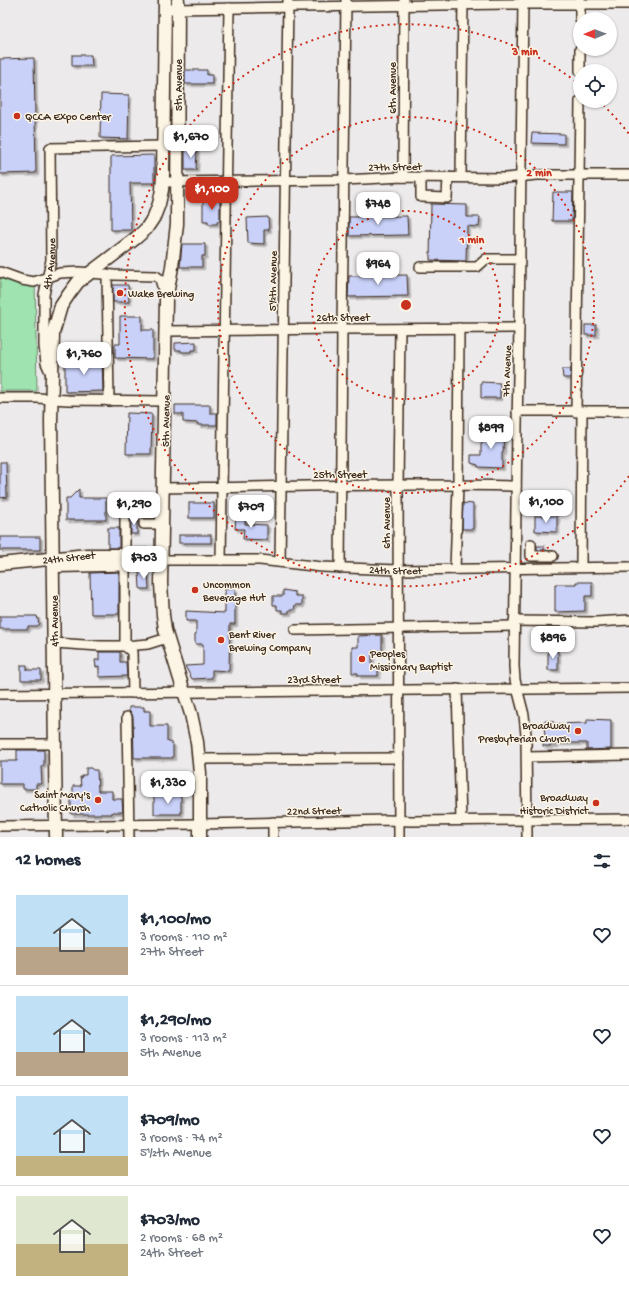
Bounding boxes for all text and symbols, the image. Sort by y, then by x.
north arrow [573,12,617,56]
map controls [573,12,617,108]
text: 3 min [511,46,538,60]
street label: 5th Avenue [174,59,186,111]
street label: 6th Avenue [388,62,400,114]
button: locate [573,64,617,108]
marker: QCCA Expo Center [12,111,22,121]
place label: QCCA Expo Center [25,112,112,124]
pin: $1,670 [158,125,224,159]
text: $1,670 [173,130,209,145]
street label: 27th Street [368,162,423,174]
text: 2 min [526,167,552,181]
pin: $1,100 [179,177,245,211]
text: $1,100 [194,182,230,197]
pin: $748 [354,192,402,226]
text: $748 [365,197,391,212]
text: 1 min [459,234,485,248]
street label: 4th Avenue [41,238,59,291]
street label: 5½th Avenue [267,250,281,311]
pin: $964 [354,252,402,286]
text: $964 [365,257,391,272]
marker: Wake Brewing [115,288,125,298]
place label: Wake Brewing [128,289,194,301]
centre of rings [399,298,413,312]
street label: 26th Street [316,313,371,325]
pin: $1,760 [51,342,117,376]
street label: 7th Avenue [501,345,515,398]
text: $1,760 [66,347,102,362]
street label: 5th Avenue [161,395,173,447]
pin: $899 [467,416,515,450]
text: $899 [478,421,504,436]
street label: 25th Street [313,470,368,482]
pin: $1,100 [513,490,579,524]
pin: $1,290 [101,492,167,526]
pin: $709 [227,495,275,529]
text: $1,100 [528,495,564,510]
text: $1,290 [116,497,152,512]
street label: 6th Avenue [382,497,394,549]
text: $709 [238,500,264,515]
pin: $703 [120,546,168,580]
street label: 24th Street [42,551,97,568]
text: $703 [131,551,157,566]
street label: 24th Street [369,565,424,578]
place label: Uncommon Beverage Hut [202,580,267,605]
marker: Uncommon Beverage Hut [190,585,200,595]
street label: 4th Avenue [50,595,62,647]
pin: $896 [529,626,577,660]
place label: Bent River Brewing Company [228,630,311,655]
text: $896 [540,631,566,646]
marker: Bent River Brewing Company [216,635,226,645]
place label: Peoples Missionary Baptist [369,649,454,674]
marker: Peoples Missionary Baptist [357,654,367,664]
street label: 23rd Street [287,675,342,687]
place label: Broadway Presbyterian Church [477,721,571,746]
marker: Broadway Presbyterian Church [573,726,583,736]
pin: $1,330 [135,771,201,805]
text: $1,330 [150,776,186,791]
place label: Saint Mary's Catholic Church [20,790,91,815]
place label: Broadway Historic District [520,793,590,818]
marker: Saint Mary's Catholic Church [93,795,103,805]
marker: Broadway Historic District [591,798,601,808]
street label: 22nd Street [287,805,343,818]
icon: filters [591,850,613,872]
text: 12 homes [16,851,80,871]
text: $1,100/mo [140,910,211,930]
icon: home [48,911,96,959]
icon: heart [591,924,613,946]
text: 3 rooms · 110 m² [140,930,228,945]
text: 27th Street [140,945,203,960]
text: $1,290/mo [140,1011,211,1031]
icon: home [48,1012,96,1060]
icon: heart [591,1025,613,1047]
text: 3 rooms · 113 m² [140,1031,227,1046]
text: 5th Avenue [140,1046,201,1061]
text: $709/mo [140,1111,200,1131]
icon: home [48,1112,96,1160]
icon: heart [591,1125,613,1147]
text: 3 rooms · 74 m² [140,1131,223,1146]
text: 5½th Avenue [140,1146,212,1161]
text: $703/mo [140,1211,200,1231]
icon: home [48,1212,96,1260]
icon: heart [591,1225,613,1247]
text: 2 rooms · 68 m² [140,1231,223,1246]
text: 24th Street [140,1246,203,1261]

